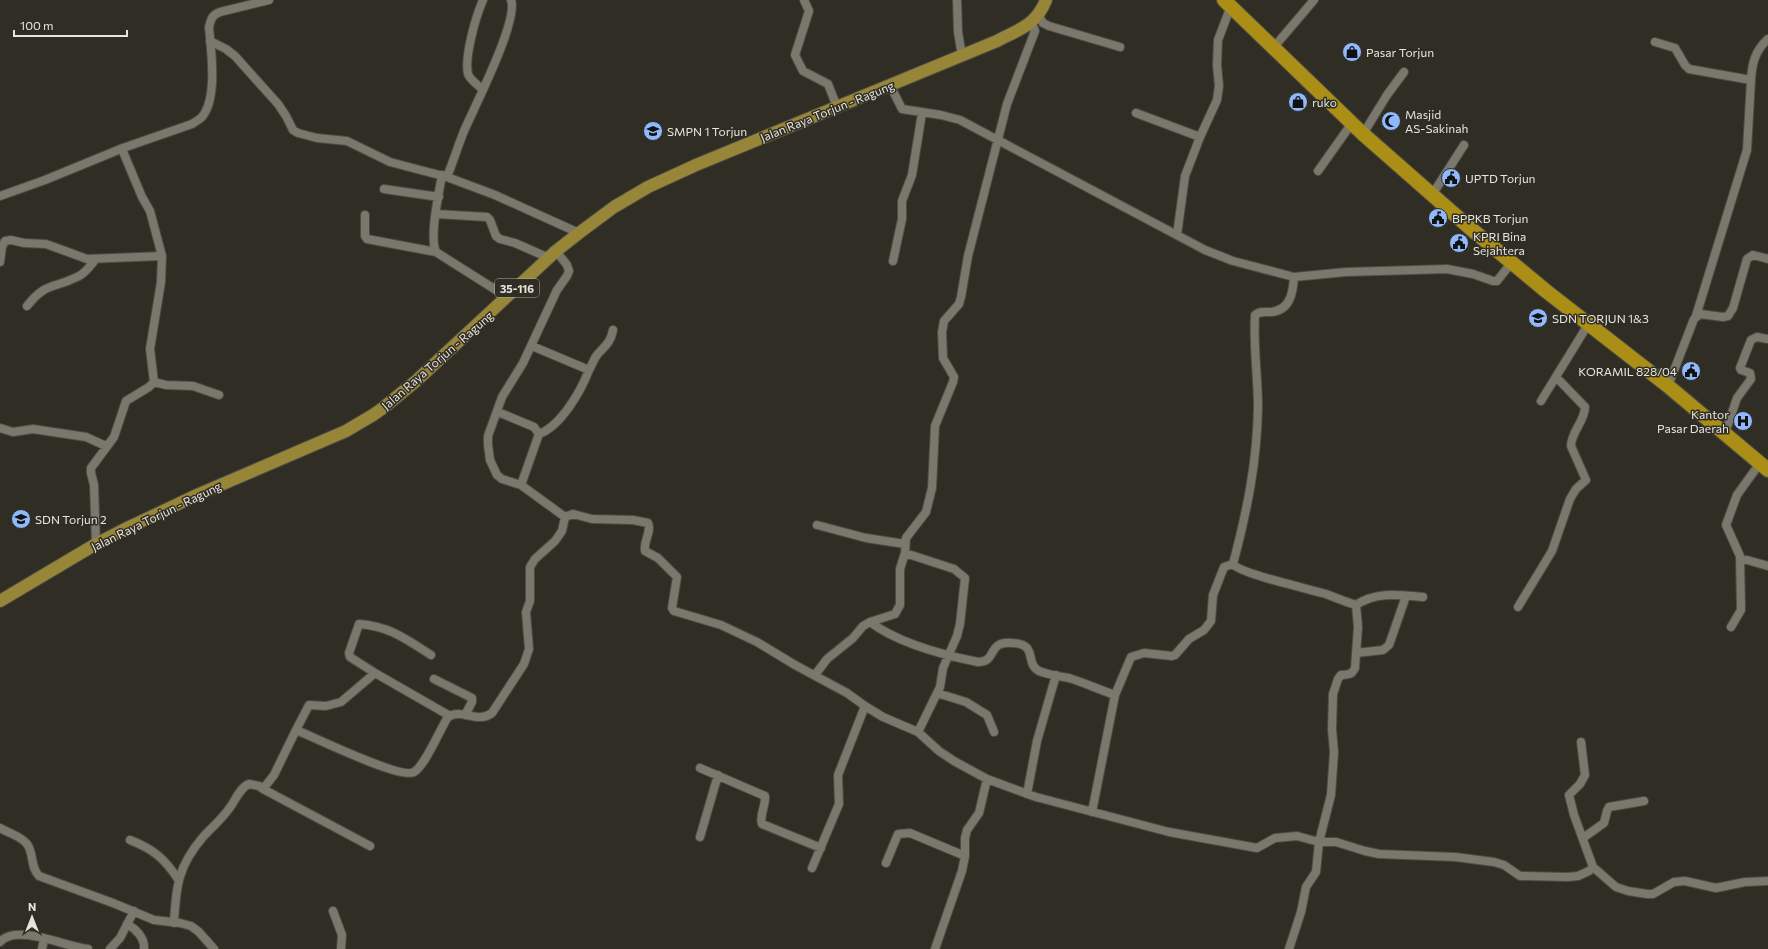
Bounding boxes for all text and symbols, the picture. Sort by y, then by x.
scale bar [14,12,127,38]
text: 100 m [20,18,54,32]
shop icon: Pasar Torjun [1341,41,1363,63]
place label: Pasar Torjun [1366,45,1434,59]
street label: Jalan Raya Torjun - Ragung [758,78,897,145]
shop icon: ruko [1287,91,1309,113]
place label: ruko [1312,95,1337,109]
place label: Masjid AS-Sakinah [1405,107,1468,135]
mosque icon: Masjid AS-Sakinah [1380,110,1402,132]
school or university icon: SMPN 1 Torjun [642,120,664,142]
place label: SMPN 1 Torjun [667,124,747,138]
public building icon: UPTD Torjun [1440,167,1462,189]
place label: UPTD Torjun [1465,171,1536,185]
public building icon: BPPKB Torjun [1427,207,1449,229]
place label: BPPKB Torjun [1452,211,1528,225]
place label: KPRI Bina Sejahtera [1473,229,1526,257]
public building icon: KPRI Bina Sejahtera [1448,232,1470,254]
road number: 35-116 [495,279,539,297]
street label: Jalan Raya Torjun - Ragung [378,307,497,413]
school or university icon: SDN TORJUN 1&3 [1527,307,1549,329]
place label: SDN TORJUN 1&3 [1552,311,1649,326]
public building icon: KORAMIL 828/04 [1680,360,1702,382]
place label: KORAMIL 828/04 [1578,364,1677,378]
place label: Kantor Pasar Daerah [1657,407,1729,435]
hospital icon: Kantor Pasar Daerah [1732,410,1754,432]
street label: Jalan Raya Torjun - Ragung [89,478,224,555]
school or university icon: SDN Torjun 2 [10,508,32,530]
place label: SDN Torjun 2 [35,512,107,526]
north arrow [12,897,52,937]
text: N [28,900,36,913]

